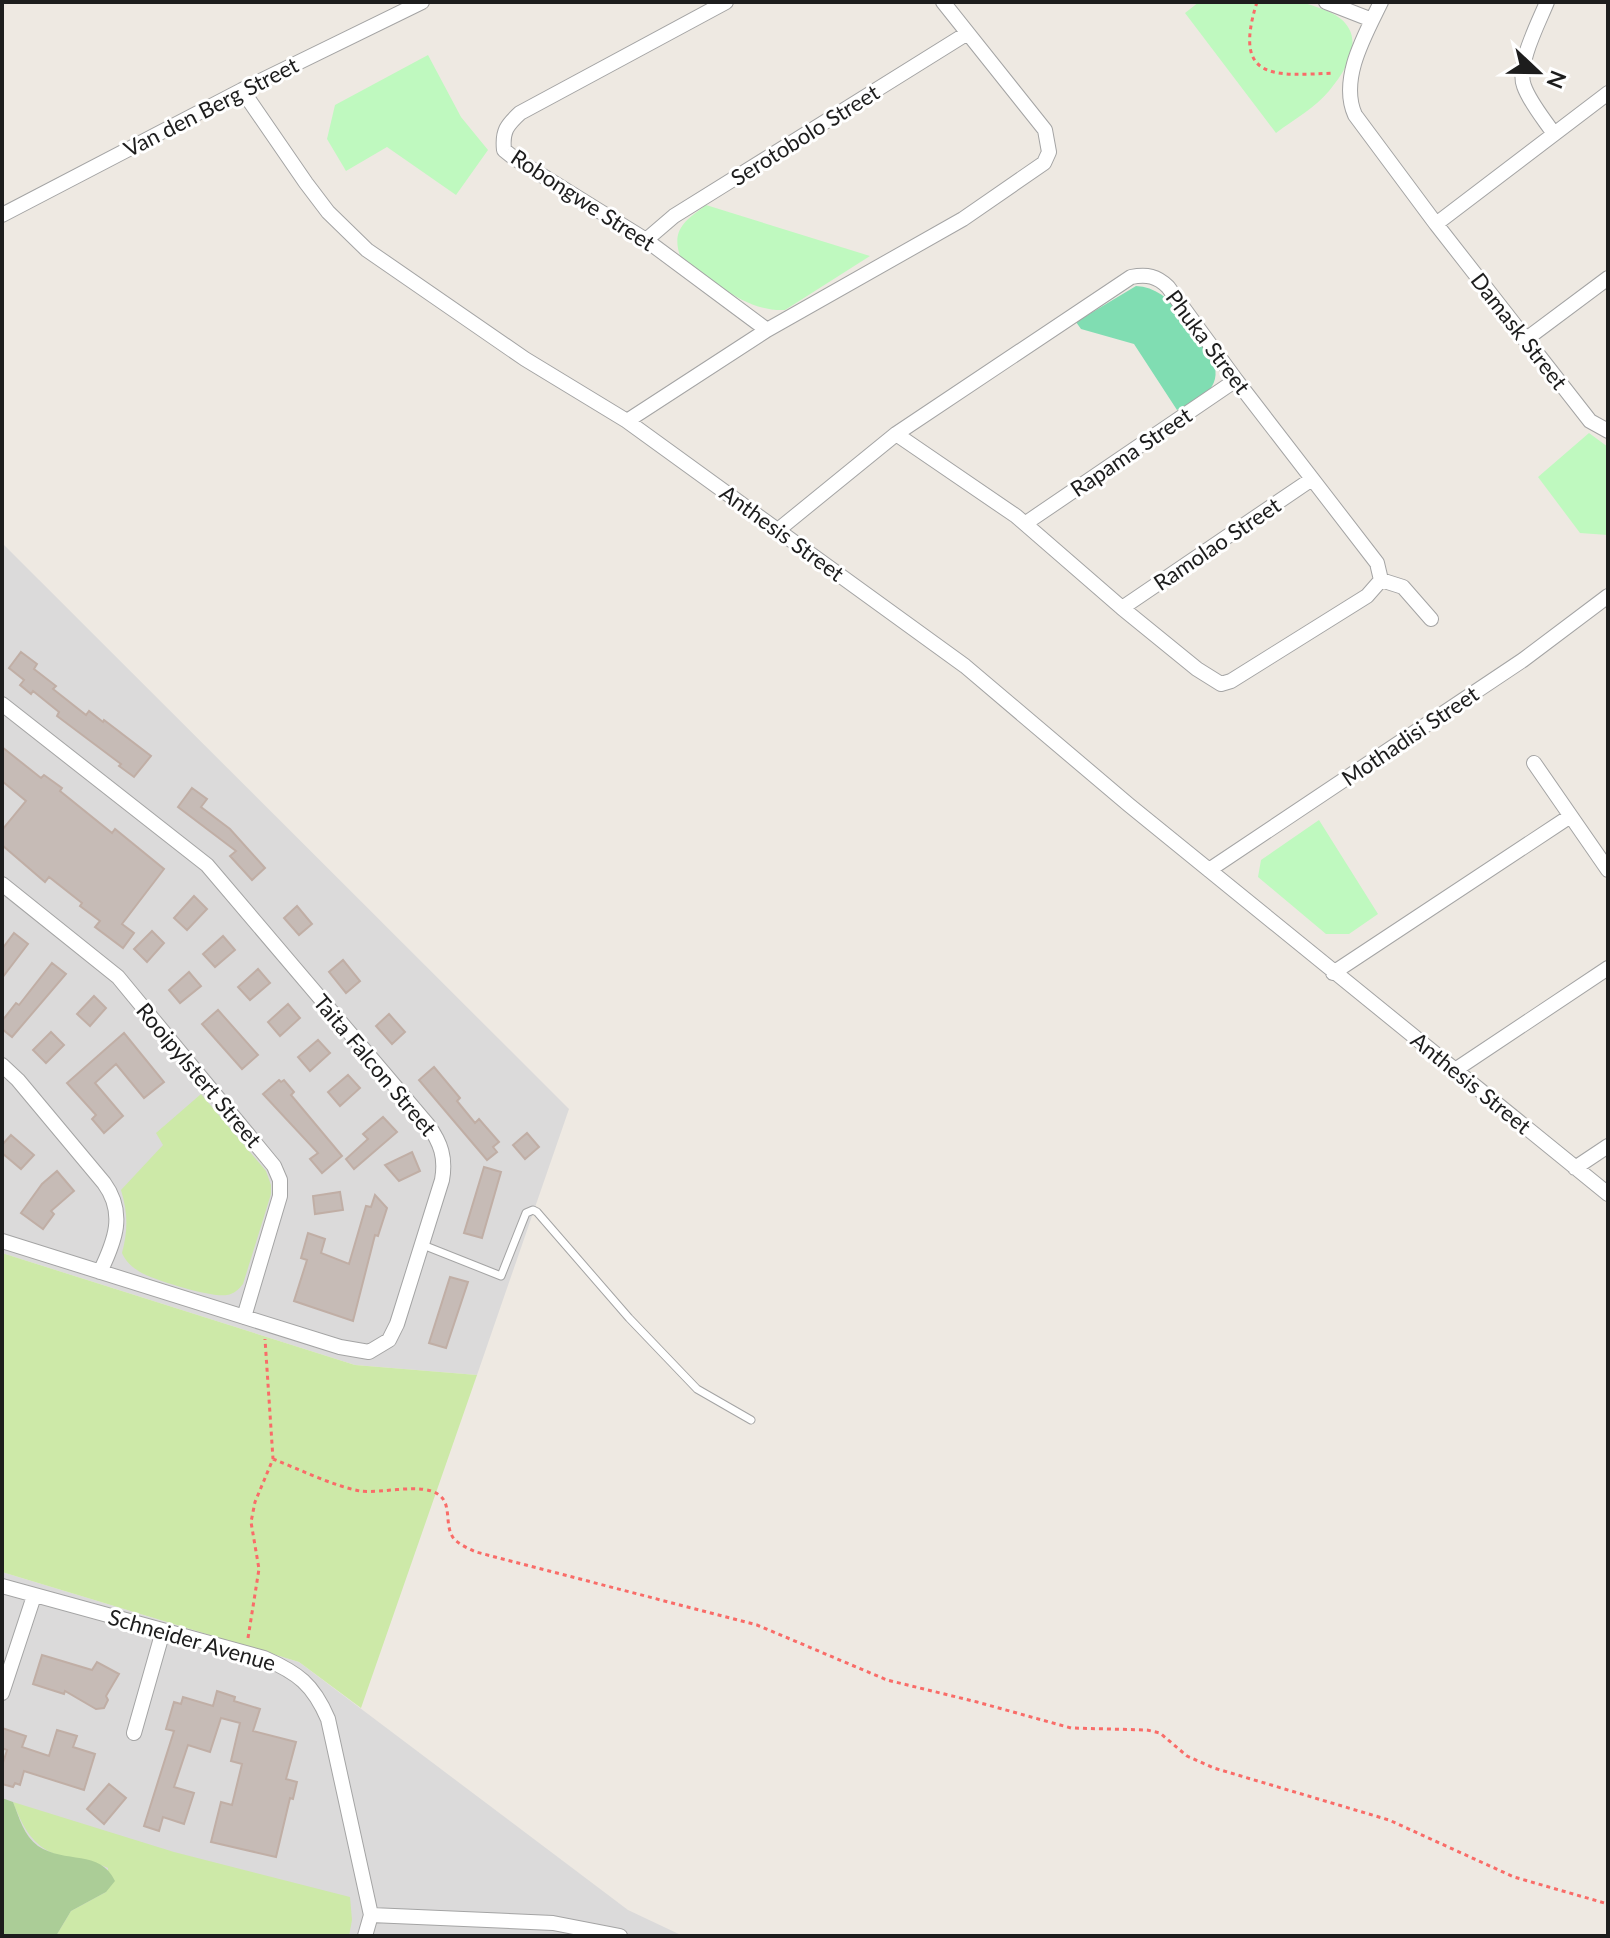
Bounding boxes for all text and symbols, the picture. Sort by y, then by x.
north arrow [1498,32,1578,112]
street label: Van den Berg Street [119,51,303,162]
text: N [1541,67,1573,93]
street label: Serotobolo Street [726,78,884,191]
street label: Robongwe Street [506,143,660,256]
street label: Damask Street [1465,267,1573,395]
street label: Phuka Street [1160,284,1256,399]
street label: Rapama Street [1065,401,1197,502]
street label: Anthesis Street [715,479,850,587]
street label: Ramolao Street [1148,491,1285,596]
street label: Mothadisi Street [1336,680,1483,791]
street label: Taita Falcon Street [308,988,443,1141]
street label: Rooipylstert Street [131,997,268,1152]
street label: Anthesis Street [1406,1026,1537,1139]
street label: Schneider Avenue [105,1603,279,1676]

